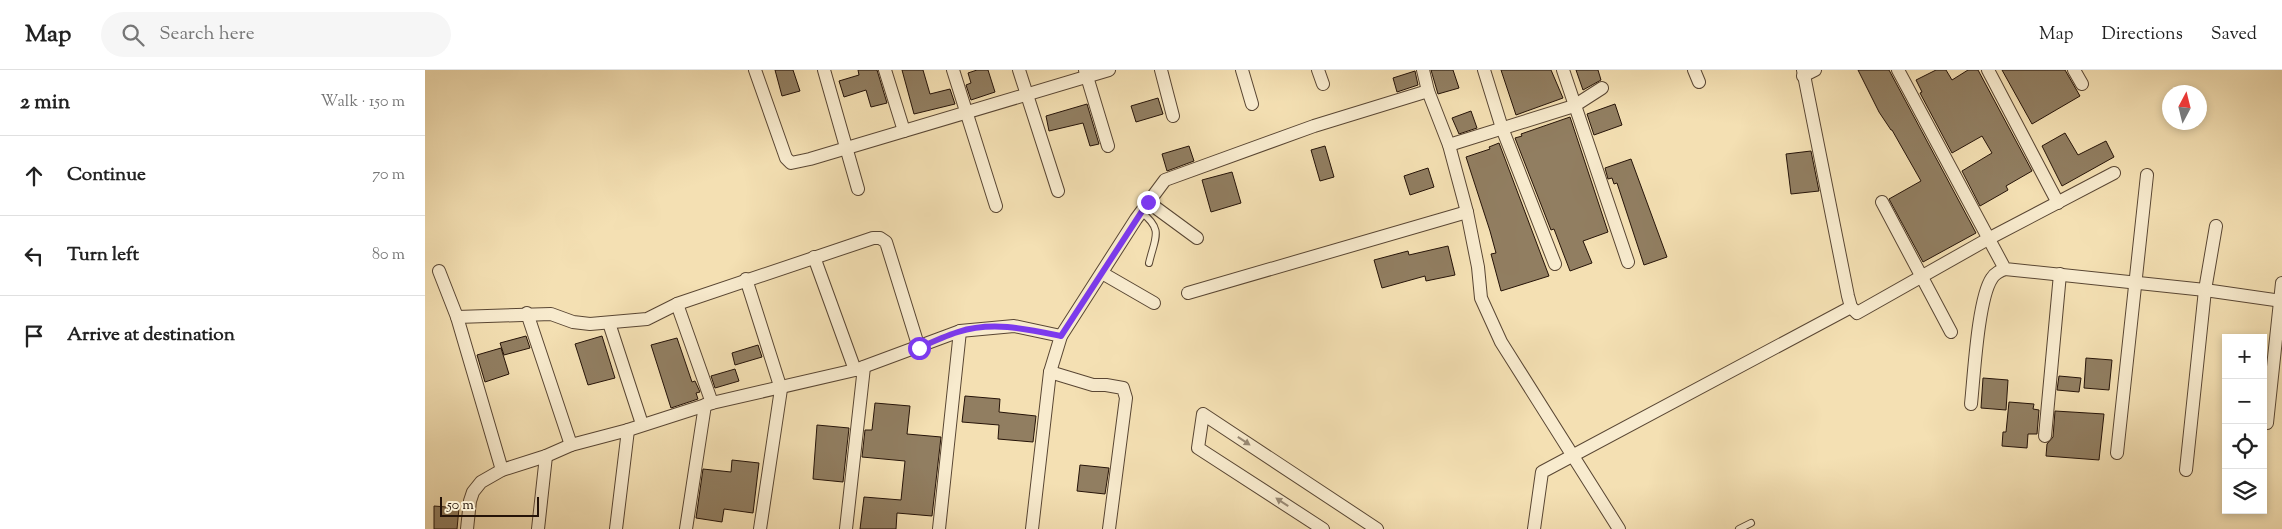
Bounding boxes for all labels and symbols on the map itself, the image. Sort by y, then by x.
north arrow [2162,85,2207,130]
route end [1137,191,1160,214]
route start [908,337,931,360]
one-way arrow [1237,436,1250,446]
scale bar [440,494,539,517]
one-way arrow [1275,498,1289,507]

